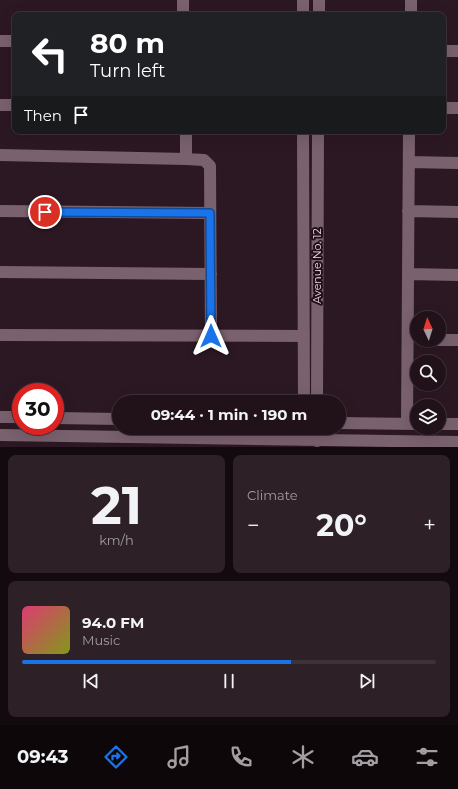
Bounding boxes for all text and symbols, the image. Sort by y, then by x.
text: 80 m [90,26,165,60]
icon: left [24,28,76,80]
text: Turn left [90,60,165,82]
icon: arrive [70,104,92,126]
text: Then [24,106,62,125]
pin [28,195,62,229]
icon: arrive [34,201,56,223]
street label: Avenue No. 12 [310,228,324,304]
north arrow [410,311,446,347]
map controls [410,311,446,435]
position arrow [190,315,232,357]
button: search [410,355,446,391]
speed limit sign: 30 [12,383,64,435]
button: layers [410,399,446,435]
text: 09:44 · 1 min · 190 m [151,405,307,424]
text: 21 [91,474,142,537]
text: Climate [247,487,298,503]
text: 20° [316,507,367,544]
text: − [247,512,260,539]
text: + [423,512,436,539]
text: km/h [99,532,134,548]
text: 94.0 FM [82,613,144,632]
text: Music [82,632,120,648]
icon: previous [80,670,102,692]
icon: pause [218,670,240,692]
icon: next [356,670,378,692]
icon: directions [102,743,130,771]
icon: music [165,743,193,771]
icon: phone [227,743,255,771]
icon: climate [289,743,317,771]
icon: car [351,743,379,771]
icon: filters [413,743,441,771]
text: 09:43 [17,746,68,768]

